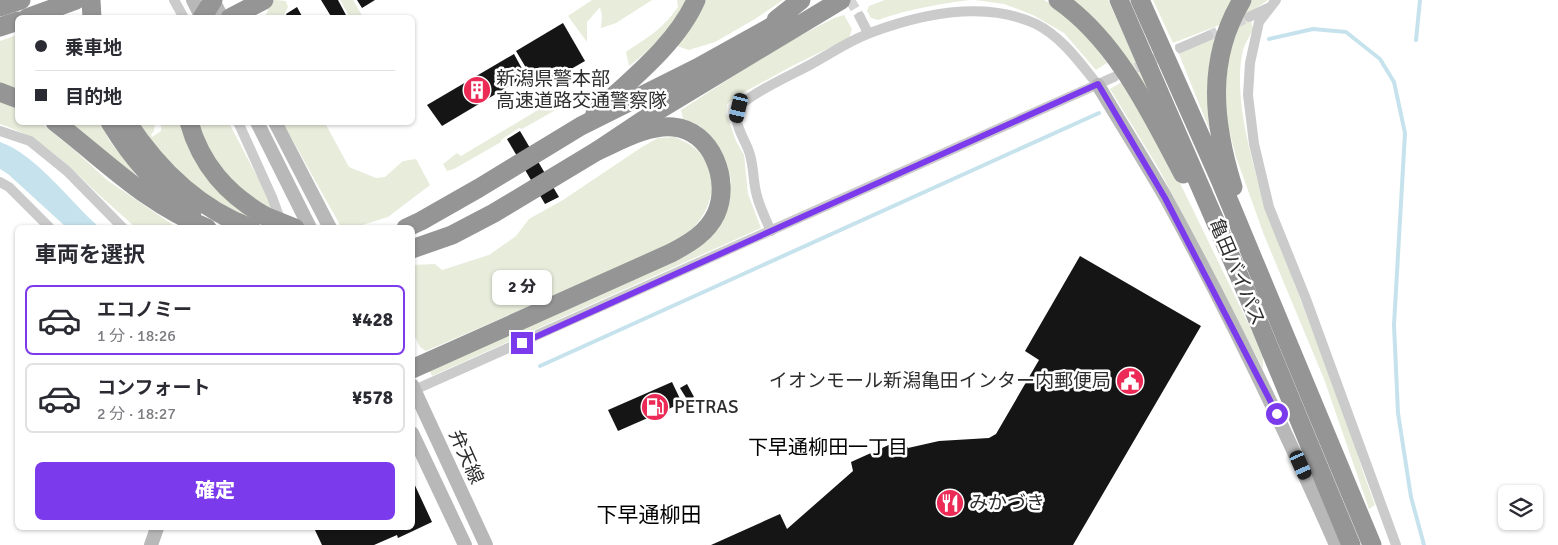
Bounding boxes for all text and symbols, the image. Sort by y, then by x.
text: 乗車地 [65,36,122,60]
place label: 新潟県警本部 高速道路交通警察隊 [496,67,667,113]
building icon: 新潟県警本部 高速道路交通警察隊 [462,75,492,105]
text: 目的地 [65,85,122,109]
car [728,92,749,124]
street label: 亀田バイパス [1204,215,1270,329]
text: 車両を選択 [35,241,145,268]
callout: 2 分 [492,270,552,306]
text: 2 分 [508,277,536,297]
icon: car [37,298,82,343]
text: エコノミー [97,298,192,322]
text: ¥428 [352,308,393,332]
text: 1 分 · 18:26 [97,326,176,346]
route end [511,332,533,354]
public building icon: イオンモール新潟亀田インター内郵便局 [1115,366,1145,396]
place label: イオンモール新潟亀田インター内郵便局 [769,369,1111,393]
icon: car [37,376,82,421]
text: コンフォート [97,376,210,400]
text: ¥578 [352,386,393,410]
fuel station icon: PETRAS [640,392,670,422]
place label: PETRAS [674,395,738,419]
route start [1266,403,1288,425]
text: 2 分 · 18:27 [97,404,176,424]
street label: 弁天線 [443,426,489,488]
district label: 下早通柳田一丁目 [748,435,908,460]
car [1288,448,1313,482]
button: 確定 [35,462,395,520]
map controls [1498,485,1543,530]
button: layers [1498,485,1543,530]
restaurant icon: みかづき [935,488,965,518]
place label: みかづき [969,491,1045,515]
district label: 下早通柳田 [597,502,702,528]

